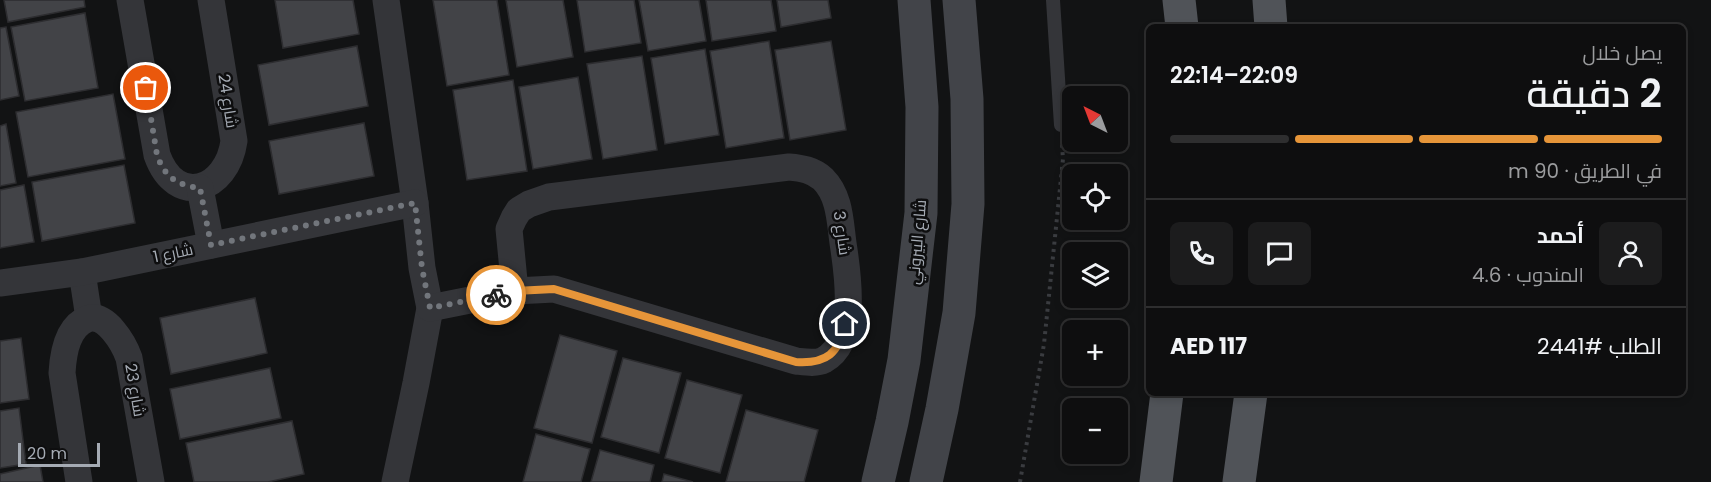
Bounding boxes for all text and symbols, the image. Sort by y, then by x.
text: يصل خلال [1582,39,1662,67]
text: 22:09–22:14 [1170,60,1298,91]
pin [120,62,171,113]
text: 2 دقيقة [1526,66,1662,121]
icon: bag [129,71,162,104]
street label: شارع 24 [212,72,244,130]
north arrow [1062,86,1128,152]
map controls [1062,86,1128,464]
text: في الطريق · 90 m [1508,157,1662,185]
button: locate [1062,164,1128,230]
street label: شارع البيروني [902,199,934,286]
street label: شارع 3 [828,209,856,257]
text: أحمد [1537,220,1584,251]
button: phone [1170,222,1233,285]
button: chat [1248,222,1311,285]
button: person [1599,222,1662,285]
street label: شارع 1 [151,238,195,268]
button: layers [1062,242,1128,308]
text: المندوب · 4.6 [1472,261,1584,289]
courier [466,265,526,325]
icon: bike [480,279,513,312]
pin [819,298,870,349]
icon: home [828,307,861,340]
button: + [1062,320,1128,386]
text: AED 117 [1170,331,1247,362]
text: الطلب #2441 [1537,331,1662,362]
street label: شارع 23 [119,361,151,419]
button: − [1062,398,1128,464]
scale bar [18,440,100,468]
text: 20 m [27,442,67,465]

